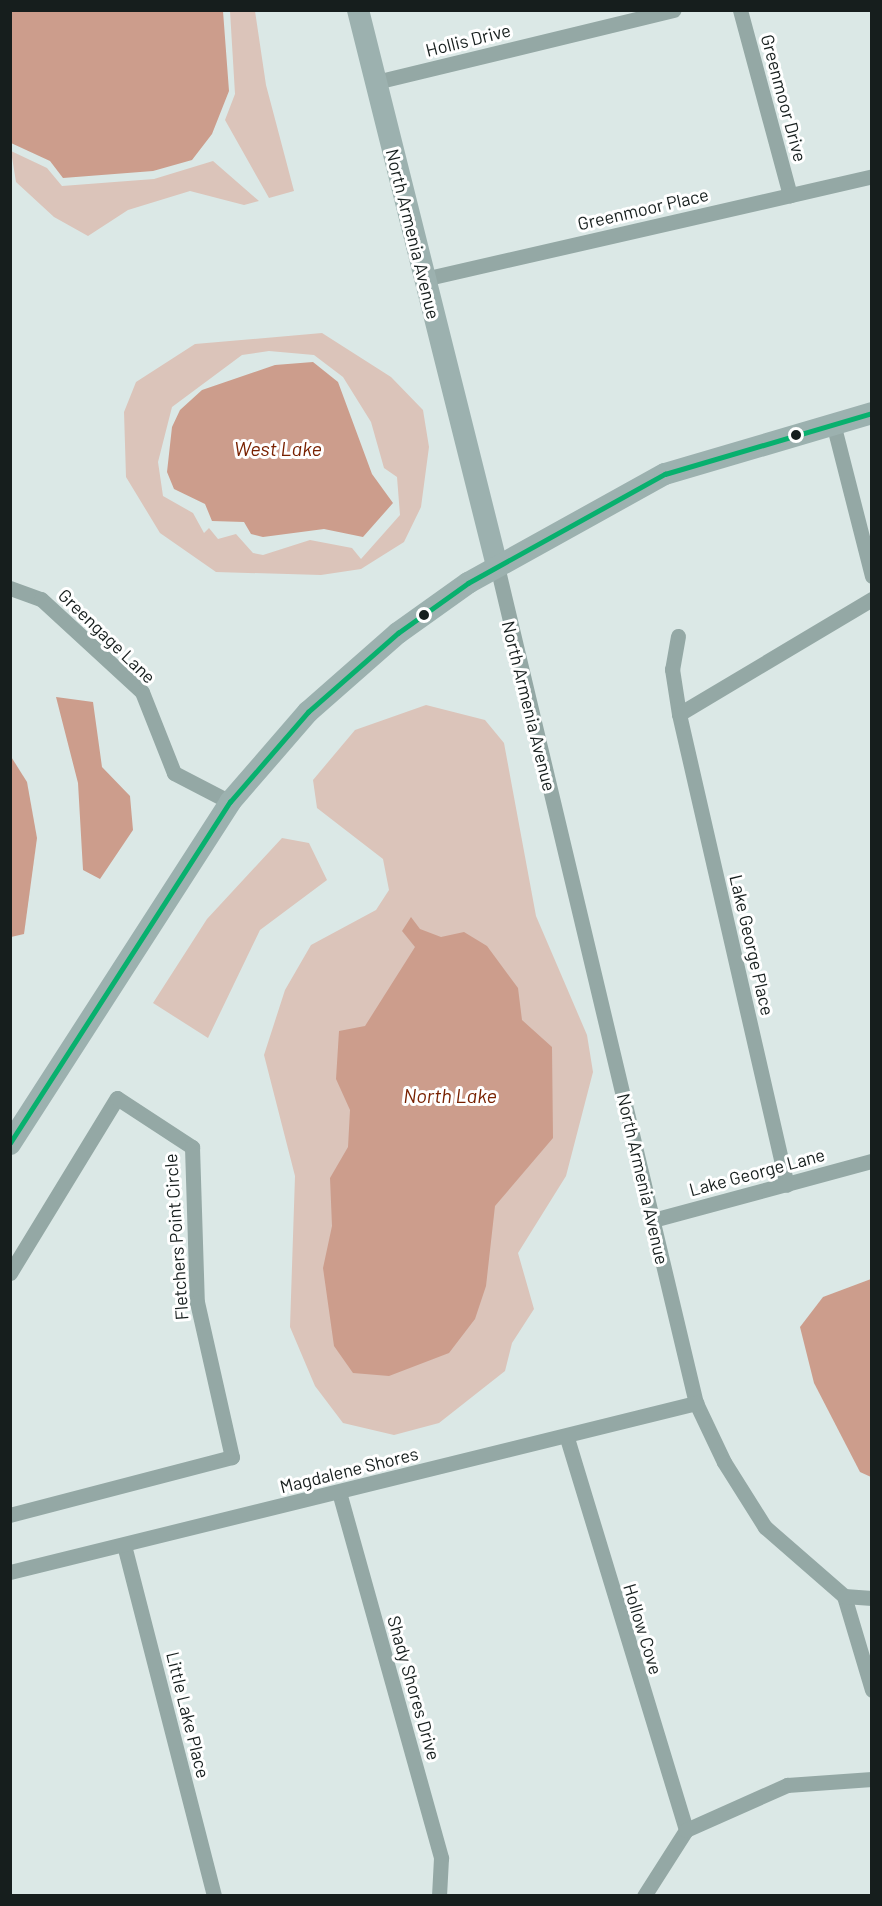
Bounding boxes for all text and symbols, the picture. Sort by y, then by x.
street label: Hollis Drive [423,19,513,61]
street label: Greenmoor Drive [757,32,811,164]
street label: North Armenia Avenue [381,147,445,321]
street label: Greenmoor Place [575,183,711,235]
unlabelled marker [790,429,802,441]
water label: West Lake [234,436,322,460]
street label: Greengage Lane [54,584,160,688]
unlabelled marker [418,609,430,621]
street label: North Armenia Avenue [497,619,561,793]
street label: Lake George Place [725,873,779,1017]
water label: North Lake [403,1083,497,1107]
street label: North Armenia Avenue [613,1091,673,1267]
street label: Lake George Lane [687,1144,827,1200]
street label: Fletchers Point Circle [159,1153,193,1321]
street label: Magdalene Shores [278,1442,420,1498]
street label: Hollow Cove [619,1581,667,1677]
street label: Shady Shores Drive [383,1613,445,1763]
street label: Little Lake Place [162,1650,214,1780]

